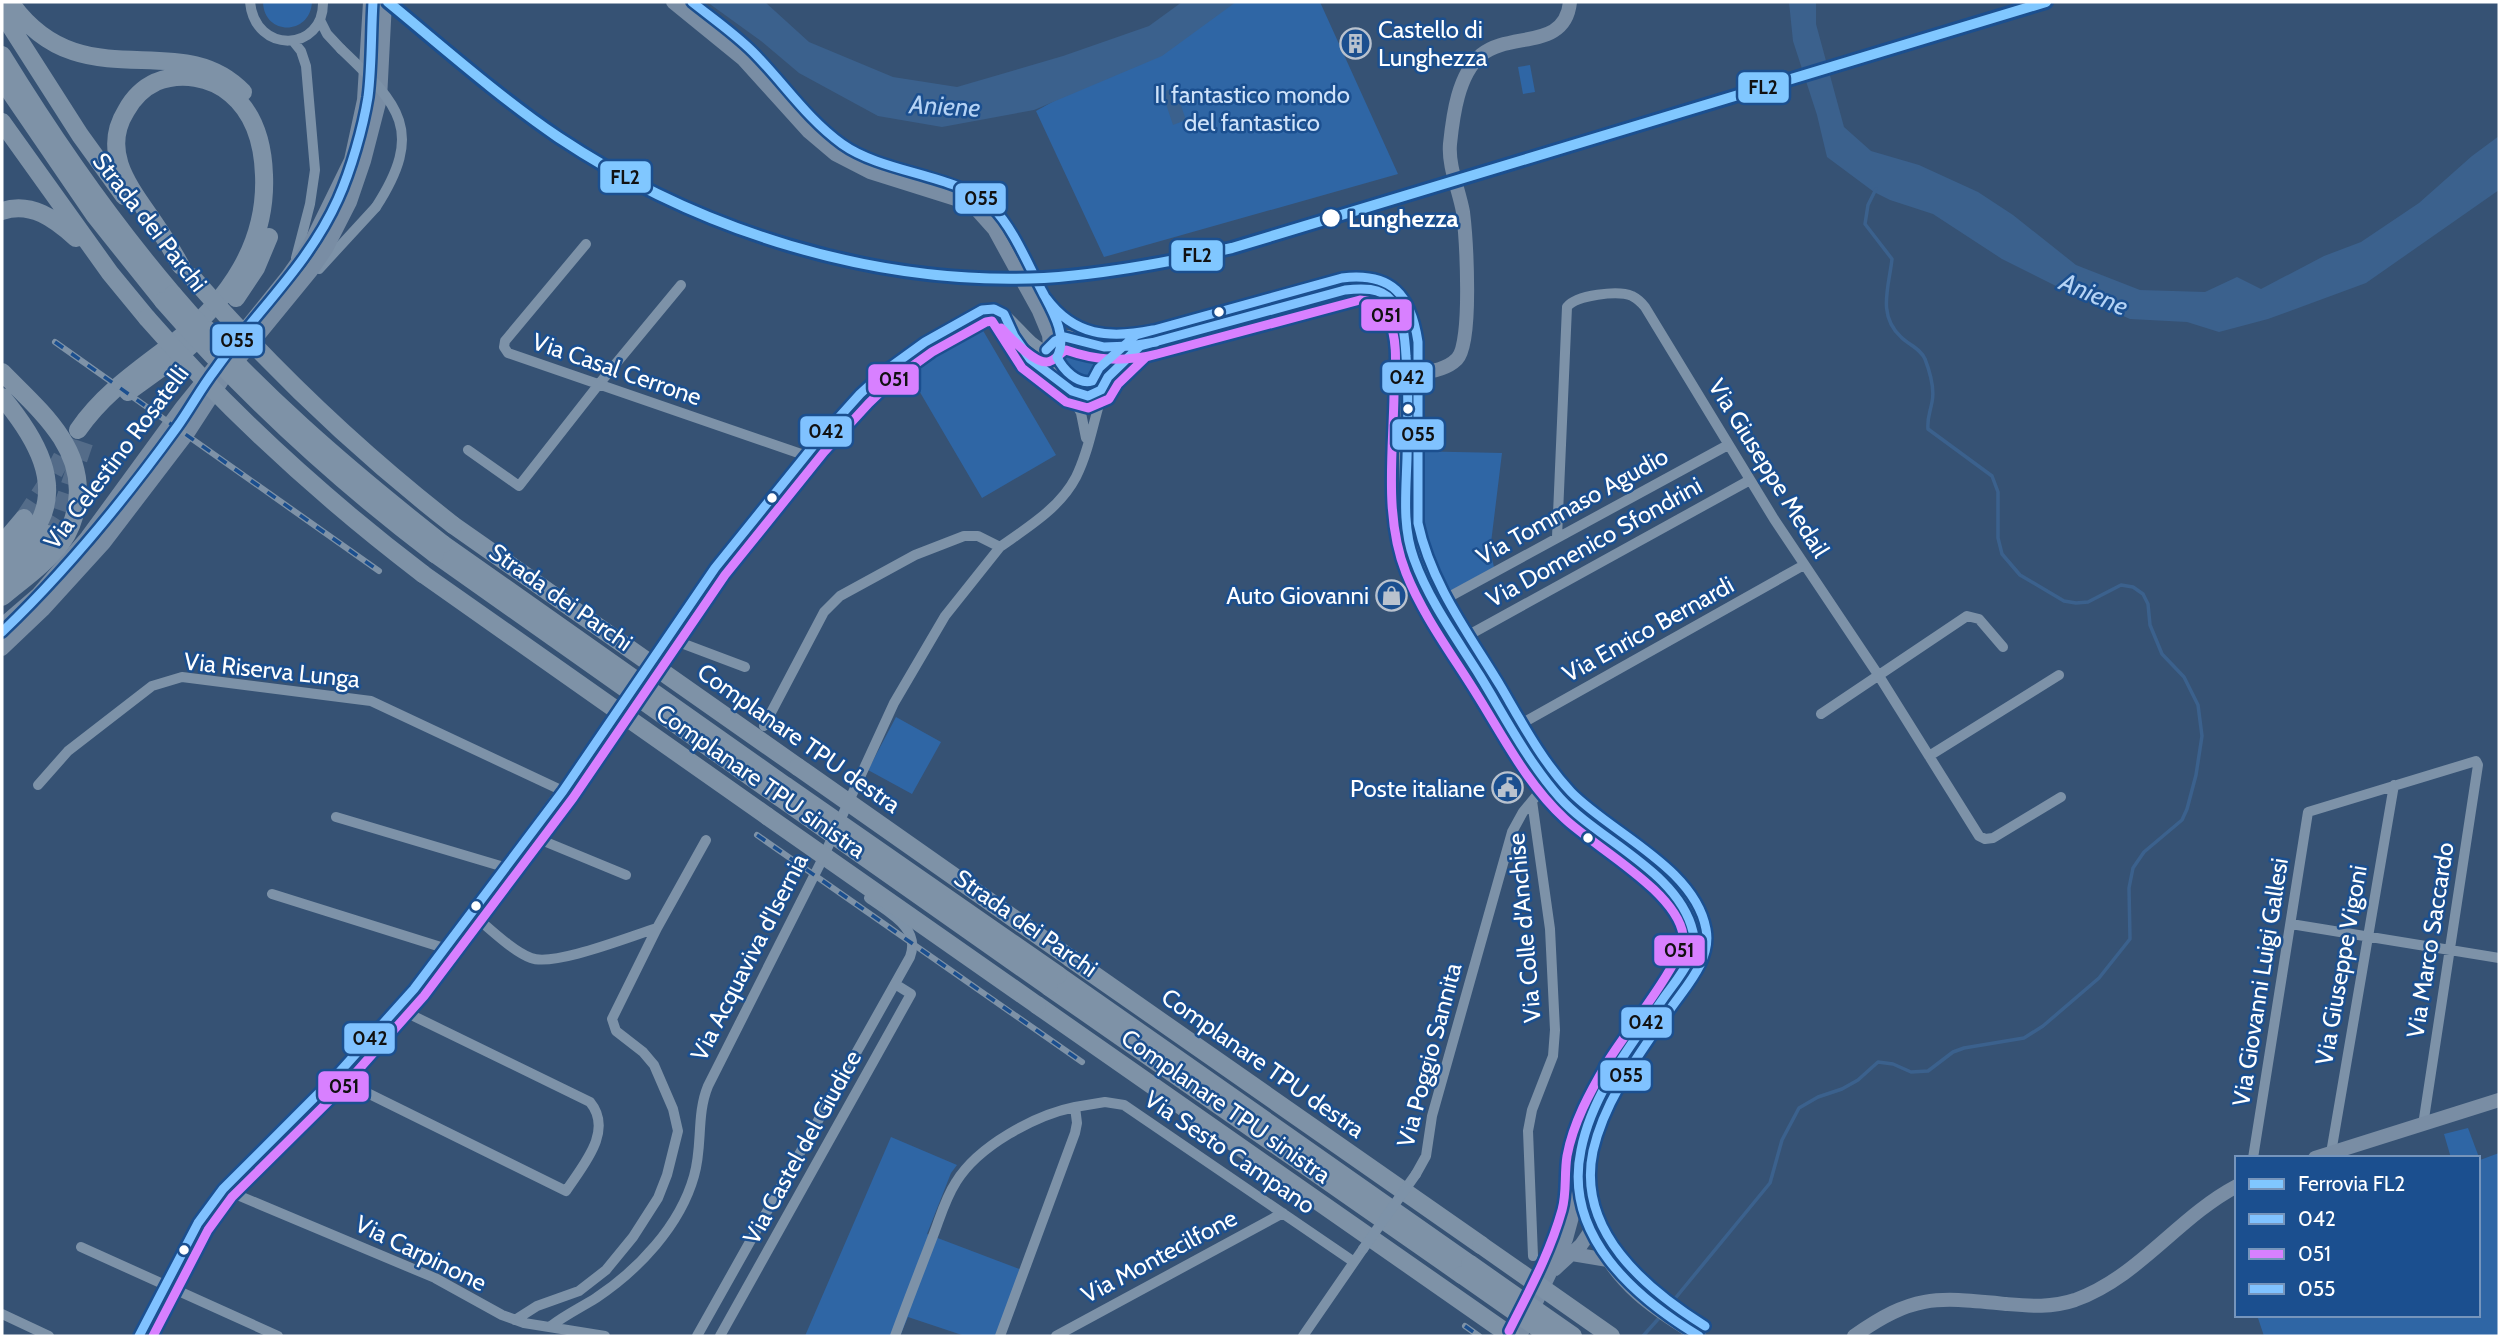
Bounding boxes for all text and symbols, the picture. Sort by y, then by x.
place label: Castello di Lunghezza [1378,15,1488,72]
building icon: Castello di Lunghezza [1338,26,1372,60]
line badge: FL2 [1737,71,1790,104]
text: FL2 [1748,76,1778,99]
park label: Il fantastico mondo del fantastico [1154,80,1350,137]
water label: Aniene [908,88,981,124]
street label: Strada dei Parchi [87,147,213,297]
line badge: FL2 [599,160,652,194]
text: FL2 [610,166,640,189]
line badge: 055 [954,182,1007,215]
text: 055 [964,187,998,210]
place label: Lunghezza [1348,204,1459,233]
marker: Lunghezza [1320,207,1342,229]
line badge: FL2 [1170,239,1224,272]
text: FL2 [1182,244,1212,267]
water label: Aniene [2054,265,2133,323]
line badge: 051 [1360,298,1413,332]
text: 051 [1371,304,1401,327]
unlabelled marker [1212,305,1226,319]
line badge: 055 [211,323,264,357]
street label: Via Casal Cerrone [529,326,705,412]
text: 055 [220,329,254,352]
street label: Via Celestino Rosatelli [37,359,195,555]
line badge: 042 [1381,361,1434,394]
line badge: 051 [867,363,920,396]
text: 042 [1389,366,1425,389]
text: 051 [879,368,909,391]
street label: Via Giuseppe Medail [1702,373,1836,563]
unlabelled marker [1401,402,1415,416]
line badge: 042 [799,415,853,448]
line badge: 055 [1391,418,1445,451]
text: 042 [808,420,844,443]
text: 055 [1401,423,1435,446]
street label: Via Tommaso Agudio [1471,441,1673,571]
street label: Via Domenico Sfondrini [1481,471,1707,613]
unlabelled marker [765,491,779,505]
street label: Strada dei Parchi [484,537,638,657]
street label: Via Enrico Bernardi [1557,570,1739,688]
shop icon: Auto Giovanni [1375,578,1409,612]
place label: Auto Giovanni [1226,581,1369,610]
street label: Via Riserva Lunga [183,646,362,694]
street label: Complanare TPU destra [692,657,906,819]
street label: Complanare TPU sinistra [651,698,872,865]
public building icon: Poste italiane [1491,771,1525,805]
place label: Poste italiane [1350,774,1485,803]
unlabelled marker [1581,831,1595,845]
street label: Via Colle d'Anchise [1501,832,1547,1024]
street label: Via Marco Saccardo [2400,840,2460,1040]
street label: Via Acquaviva d'Isernia [684,848,814,1065]
street label: Via Giovanni Luigi Gallesi [2226,856,2294,1108]
street label: Strada dei Parchi [949,863,1103,983]
street label: Via Giuseppe Vigoni [2309,863,2373,1067]
unlabelled marker [469,899,483,913]
line badge: 051 [1653,934,1706,967]
text: 051 [1664,939,1694,962]
street label: Via Poggio Sannita [1390,959,1468,1150]
street label: Complanare TPU destra [1156,982,1370,1144]
line badge: 042 [1620,1006,1673,1039]
text: 042 [1628,1011,1664,1034]
line badge: 042 [343,1022,396,1055]
street label: Complanare TPU sinistra [1116,1023,1337,1190]
text: 042 [352,1027,388,1050]
street label: Via Castel del Giudice [737,1045,867,1249]
line badge: 055 [1599,1059,1652,1092]
text: 055 [1609,1064,1643,1087]
line badge: 051 [317,1070,370,1103]
text: 051 [329,1075,359,1098]
street label: Via Sesto Campano [1139,1084,1321,1220]
legend [2235,1156,2480,1317]
text: Ferrovia FL2 [2298,1171,2405,1196]
street label: Via Montecilfone [1076,1203,1242,1309]
text: 042 [2298,1206,2336,1231]
street label: Via Carpinone [351,1209,491,1297]
text: 051 [2298,1241,2331,1266]
unlabelled marker [177,1243,191,1257]
text: 055 [2298,1276,2335,1301]

